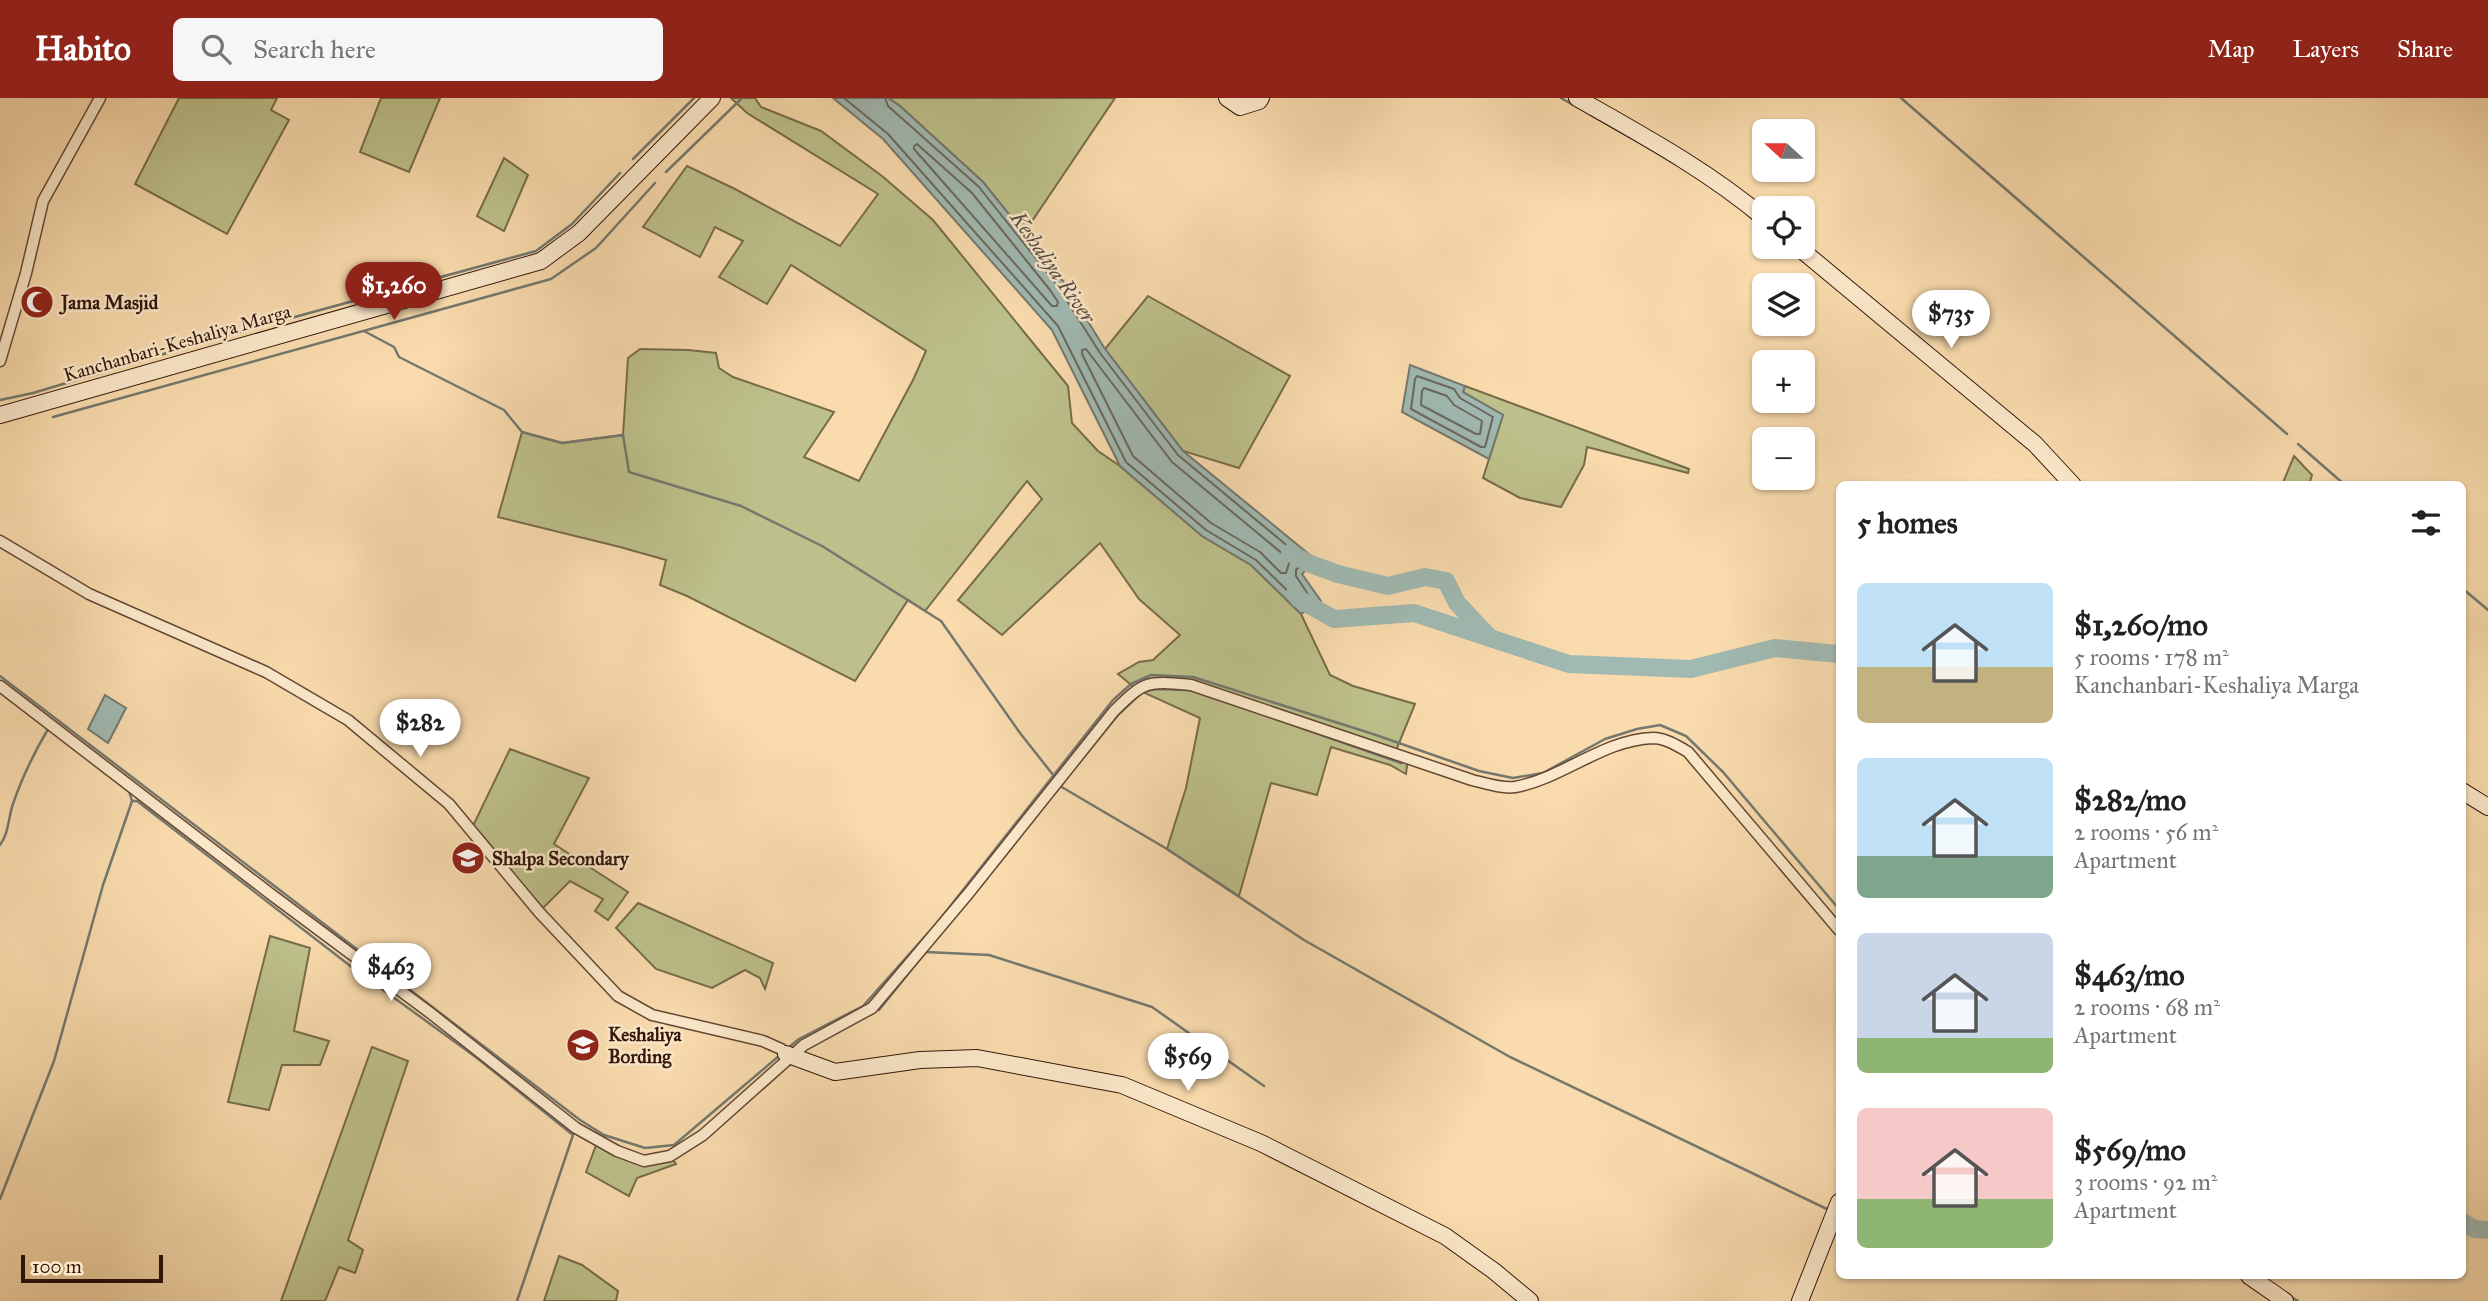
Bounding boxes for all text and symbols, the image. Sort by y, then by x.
search box [173,18,663,81]
text: Habito [35,29,131,69]
icon: search [197,30,235,68]
text: Search here [253,33,376,65]
text: Map [2208,34,2255,64]
text: Layers [2293,34,2359,64]
text: Share [2397,34,2453,64]
north arrow [1752,119,1815,182]
map controls [1752,119,1815,490]
button: locate [1752,196,1815,259]
water label: Keshaliya River [1004,205,1102,329]
pin: $1,260 [337,262,451,322]
text: $1,260 [361,271,427,299]
button: layers [1752,273,1815,336]
mosque icon: Jama Masjid [18,283,56,321]
pin: $735 [1910,290,1992,350]
place label: Jama Masjid [58,291,159,315]
street label: Kanchanbari-Keshaliya Marga [61,299,294,387]
text: $735 [1928,299,1974,327]
button: + [1752,350,1815,413]
button: − [1752,427,1815,490]
icon: filters [2407,504,2445,542]
text: 5 homes [1857,505,1958,541]
text: $1,260/mo [2074,607,2208,643]
icon: home [1913,611,1997,695]
text: 5 rooms · 178 m² [2074,643,2229,671]
text: Kanchanbari-Keshaliya Marga [2074,671,2359,699]
pin: $282 [379,700,461,759]
text: $282 [396,708,444,736]
text: $282/mo [2074,782,2186,818]
icon: home [1913,786,1997,870]
text: 2 rooms · 56 m² [2074,818,2218,846]
school or university icon: Shalpa Secondary [449,839,487,877]
text: Apartment [2074,846,2177,874]
place label: Shalpa Secondary [492,847,630,871]
pin: $463 [350,944,432,1003]
text: $463 [367,952,415,980]
text: $463/mo [2074,957,2185,993]
icon: home [1913,961,1997,1045]
text: 2 rooms · 68 m² [2074,993,2220,1021]
text: Apartment [2074,1021,2177,1049]
place label: Keshaliya Bording [608,1023,683,1069]
school or university icon: Keshaliya Bording [564,1026,602,1064]
pin: $569 [1147,1034,1229,1093]
text: $569 [1164,1042,1212,1070]
text: $569/mo [2074,1132,2186,1168]
icon: home [1913,1136,1997,1220]
text: 3 rooms · 92 m² [2074,1168,2217,1196]
text: Apartment [2074,1196,2177,1224]
scale bar [21,1252,163,1284]
text: 100 m [32,1255,82,1278]

